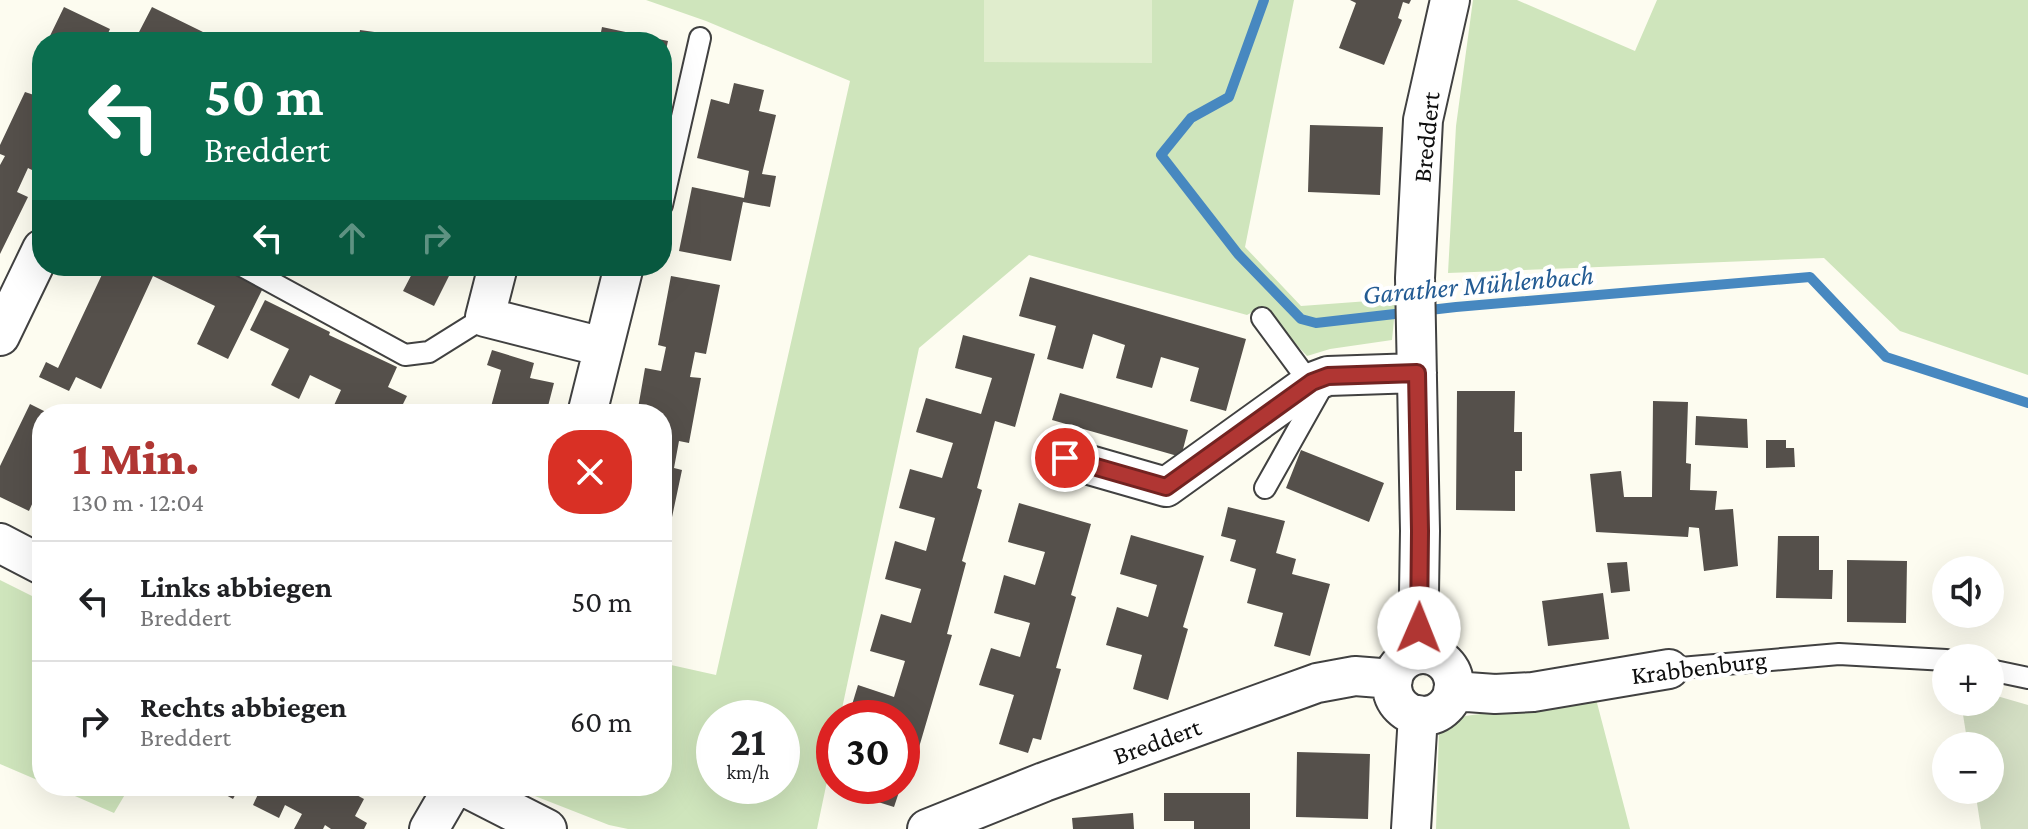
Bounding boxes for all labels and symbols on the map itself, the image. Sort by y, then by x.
street label: Breddert [1407,90,1446,184]
water label: Garather Mühlenbach [1361,259,1595,310]
pin [1031,424,1099,492]
position arrow [1377,586,1461,670]
street label: Krabbenburg [1630,645,1769,690]
speed limit sign: 30 [816,700,920,804]
street label: Breddert [1109,712,1205,771]

